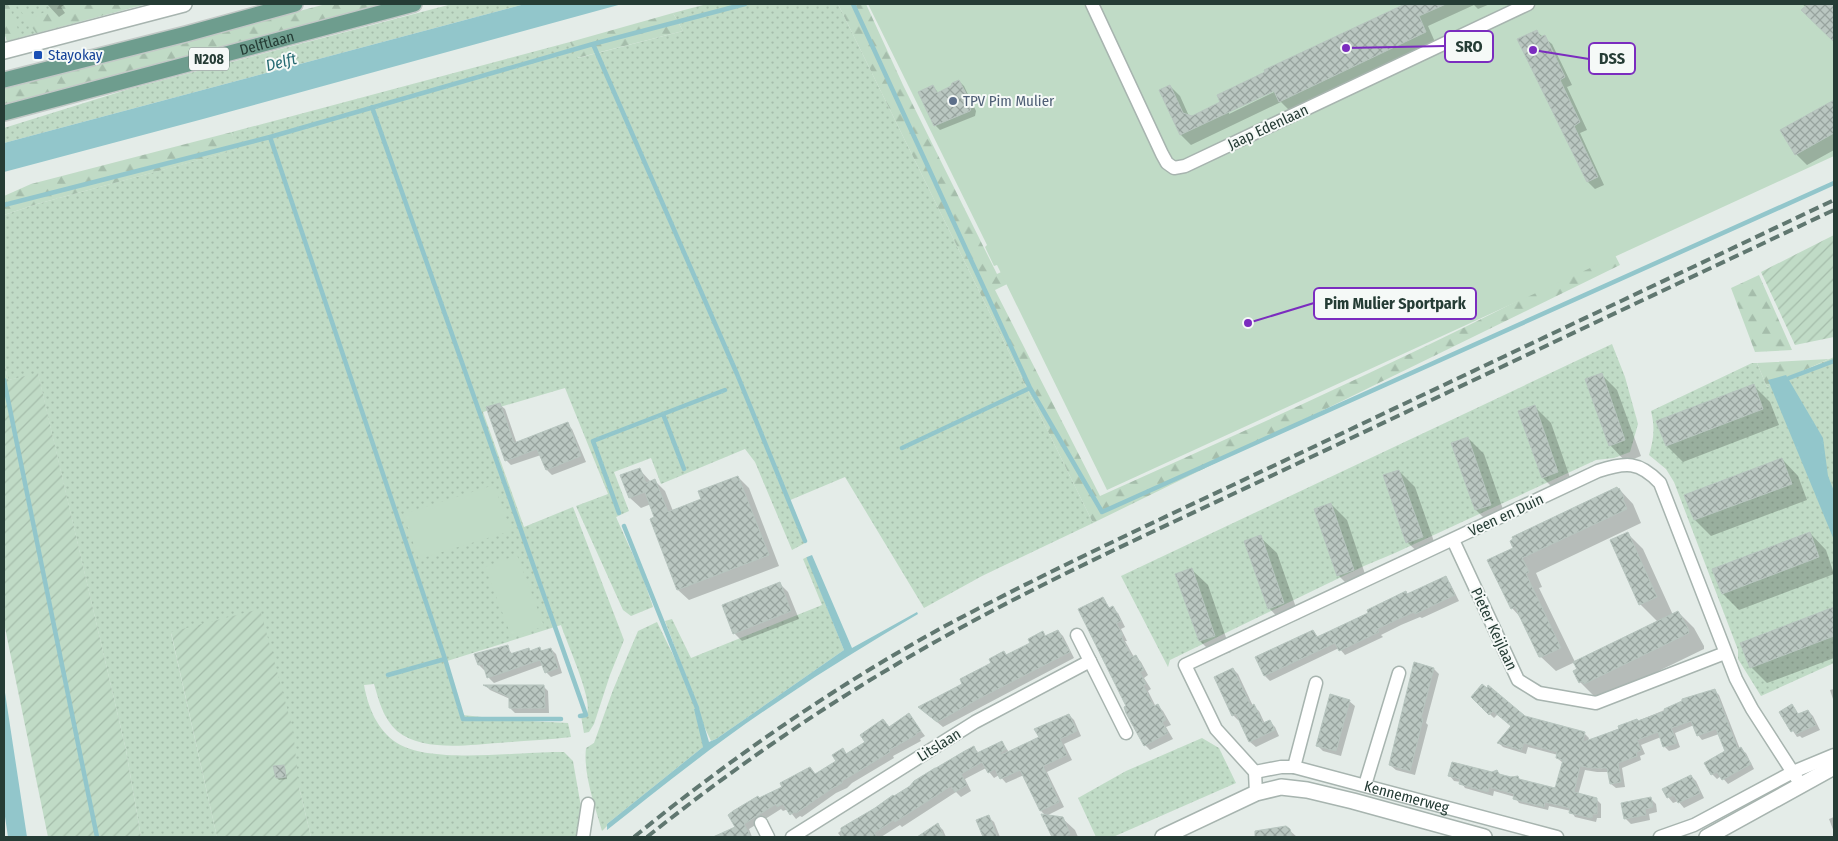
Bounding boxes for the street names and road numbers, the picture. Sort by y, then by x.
street label: Delftlaan [238,27,296,59]
road number: N208 [189,48,229,70]
street label: Jaap Edenlaan [1225,101,1311,153]
street label: Veen en Duin [1466,490,1546,540]
street label: Pieter Keijlaan [1467,585,1521,673]
street label: Litslaan [914,725,964,765]
street label: Kennemerweg [1362,777,1451,817]

